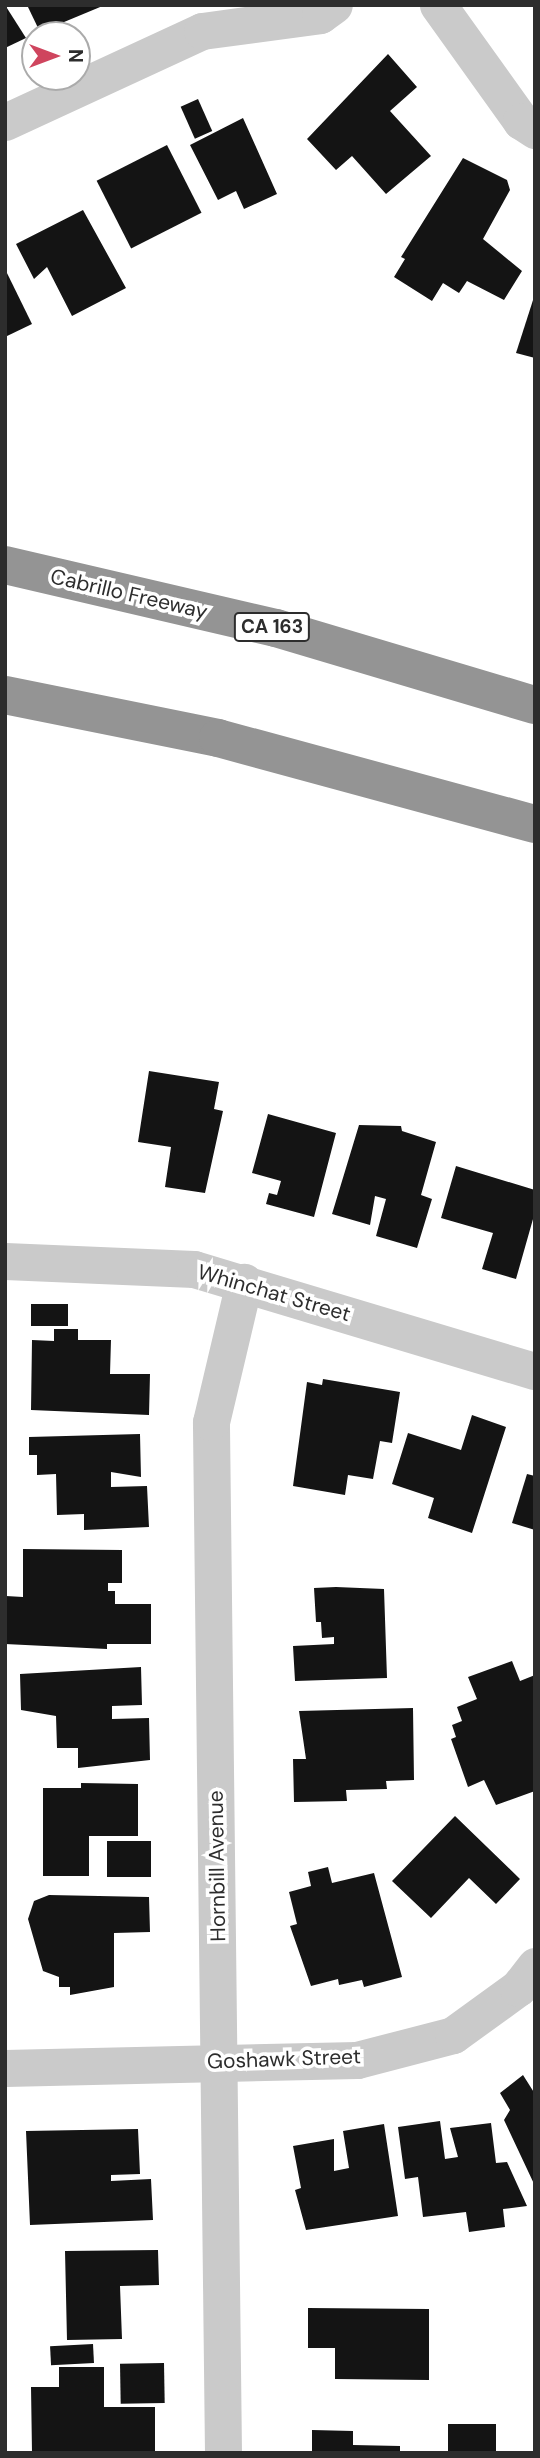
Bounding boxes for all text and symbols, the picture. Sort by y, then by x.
north arrow [21,21,91,91]
text: N [63,49,88,63]
street label: Cabrillo Freeway [48,564,210,624]
road number: CA 163 [233,612,310,642]
street label: Whinchat Street [195,1259,353,1327]
street label: Hornbill Avenue [203,1790,231,1942]
street label: Goshawk Street [207,2044,361,2074]

